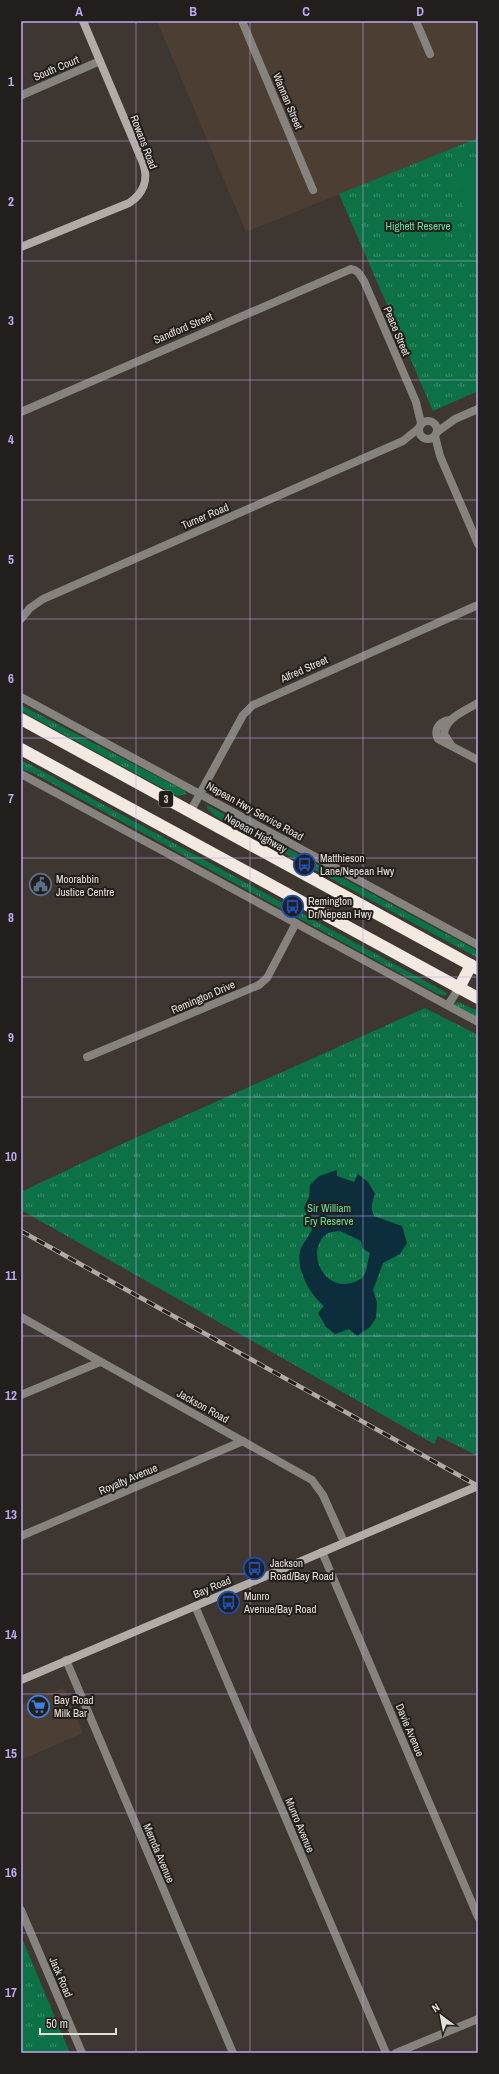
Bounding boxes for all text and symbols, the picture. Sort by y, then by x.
text: A [75,3,83,20]
text: B [189,3,197,20]
text: C [302,3,310,20]
text: D [416,3,424,20]
street label: South Court [31,52,81,84]
street label: Wannan Street [270,71,306,132]
text: 1 [8,73,14,90]
street label: Rowans Road [127,113,161,171]
text: 2 [8,193,14,210]
park label: Highett Reserve [385,219,451,233]
street label: Peace Street [380,304,414,358]
street label: Sandford Street [151,309,215,347]
text: 3 [8,312,14,329]
text: 4 [8,431,14,448]
street label: Turner Road [179,500,231,532]
text: 5 [8,551,14,568]
street label: Alfred Street [277,652,330,686]
text: 6 [8,670,14,687]
street label: Nepean Hwy Service Road [204,779,306,843]
text: 7 [8,790,14,807]
road number: 3 [159,791,173,807]
street label: Nepean Highway [222,810,290,856]
bus stop icon: Matthieson Lane/Nepean Hwy [292,851,318,877]
place label: Matthieson Lane/Nepean Hwy [320,851,395,878]
public building icon: Moorabbin Justice Centre [28,872,54,898]
place label: Moorabbin Justice Centre [56,872,114,899]
bus stop icon: Remington Dr/Nepean Hwy [280,894,306,920]
place label: Remington Dr/Nepean Hwy [308,894,372,921]
text: 8 [8,909,14,926]
street label: Remington Drive [169,977,237,1017]
text: 9 [8,1029,14,1046]
text: 10 [5,1148,17,1165]
park label: Sir William Fry Reserve [304,1201,354,1228]
text: 11 [5,1267,17,1284]
street label: Jackson Road [175,1386,231,1426]
text: 12 [5,1387,17,1404]
street label: Royalty Avenue [96,1460,160,1498]
text: 13 [5,1506,17,1523]
bus stop icon: Jackson Road/Bay Road [242,1556,268,1582]
place label: Jackson Road/Bay Road [270,1556,334,1583]
street label: Bay Road [191,1573,233,1601]
bus stop icon: Munro Avenue/Bay Road [215,1589,241,1615]
place label: Munro Avenue/Bay Road [243,1589,317,1616]
text: 14 [5,1626,17,1643]
supermarket icon: Bay Road Milk Bar [25,1693,51,1719]
place label: Bay Road Milk Bar [54,1693,94,1720]
street label: Davie Avenue [393,1701,427,1759]
text: 15 [5,1745,17,1762]
street label: Munro Avenue [282,1796,318,1854]
street label: Mernda Avenue [140,1821,178,1885]
text: 16 [5,1864,17,1881]
street label: Jack Road [46,1955,76,1999]
text: 17 [5,1984,17,2001]
north arrow [421,1996,461,2036]
text: N [429,2000,442,2015]
scale bar [40,2010,116,2036]
text: 50 m [46,2016,68,2032]

